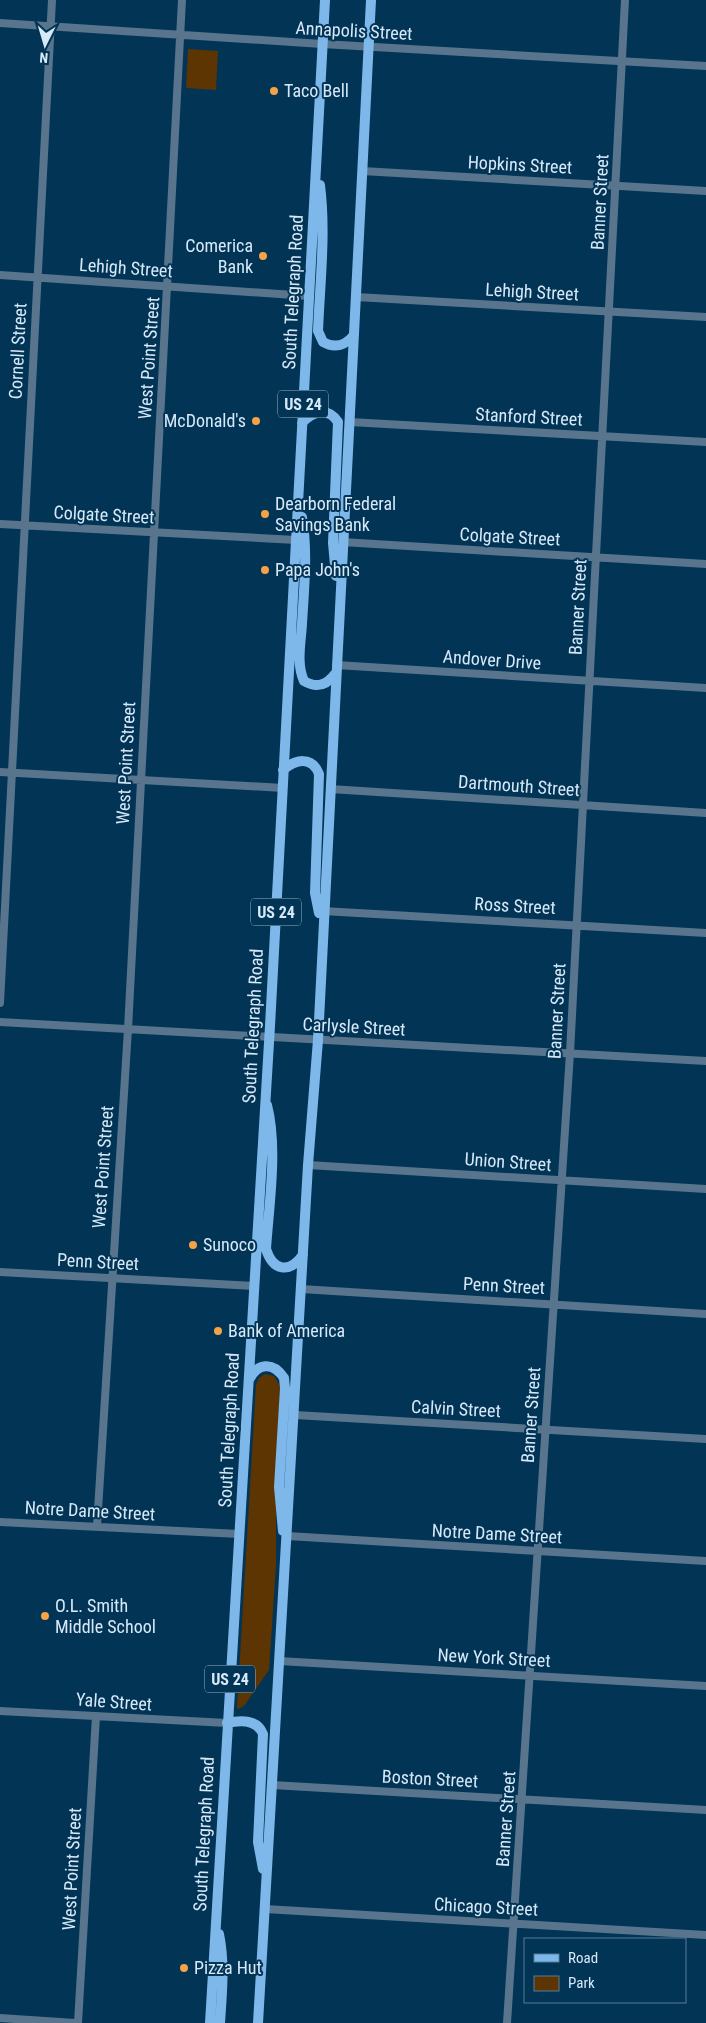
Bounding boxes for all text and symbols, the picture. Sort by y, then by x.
street label: Annapolis Street [295,17,413,44]
north arrow [20,20,70,70]
text: N [39,50,49,66]
place label: Taco Bell [284,80,349,101]
marker: Taco Bell [268,85,280,97]
street label: Hopkins Street [467,151,573,178]
street label: Banner Street [586,153,613,251]
street label: South Telegraph Road [278,214,307,370]
place label: Comerica Bank [185,235,253,277]
marker: Comerica Bank [257,250,269,262]
street label: Lehigh Street [79,254,174,281]
street label: Lehigh Street [485,279,579,304]
street label: West Point Street [134,296,163,420]
street label: Cornell Street [4,302,31,400]
road number: US 24 [278,390,328,418]
street label: Stanford Street [475,403,583,430]
place label: McDonald's [164,410,246,431]
marker: McDonald's [250,415,262,427]
place label: Dearborn Federal Savings Bank [275,493,396,535]
street label: Colgate Street [53,501,155,528]
marker: Dearborn Federal Savings Bank [259,508,271,520]
street label: Colgate Street [459,523,561,550]
street label: Banner Street [564,558,591,656]
place label: Papa John's [275,559,360,580]
marker: Papa John's [259,564,271,576]
street label: Andover Drive [442,646,542,673]
street label: West Point Street [112,701,139,825]
street label: Dartmouth Street [458,771,581,800]
street label: Ross Street [474,893,556,918]
road number: US 24 [251,899,301,926]
street label: South Telegraph Road [238,948,267,1104]
street label: Banner Street [543,962,570,1060]
street label: Carlysle Street [302,1013,406,1040]
street label: West Point Street [88,1105,117,1229]
street label: Union Street [464,1148,552,1175]
place label: Sunoco [203,1234,256,1255]
marker: Sunoco [187,1239,199,1251]
street label: Penn Street [57,1249,140,1274]
street label: Penn Street [463,1273,546,1298]
place label: Bank of America [228,1320,345,1341]
marker: Bank of America [212,1325,224,1337]
street label: South Telegraph Road [214,1352,243,1508]
street label: Banner Street [517,1366,544,1464]
street label: Calvin Street [411,1396,501,1421]
street label: Notre Dame Street [24,1497,156,1524]
street label: Notre Dame Street [431,1520,563,1547]
place label: O.L. Smith Middle School [55,1595,156,1637]
marker: O.L. Smith Middle School [39,1610,51,1622]
street label: New York Street [437,1644,551,1671]
road number: US 24 [205,1666,255,1692]
street label: Yale Street [75,1688,153,1715]
street label: South Telegraph Road [189,1756,218,1912]
street label: Boston Street [381,1765,479,1792]
street label: Banner Street [492,1770,519,1868]
street label: West Point Street [58,1807,85,1931]
street label: Chicago Street [433,1893,539,1920]
legend [524,1938,686,2003]
text: Road [568,1949,598,1967]
place label: Pizza Hut [194,1957,262,1978]
marker: Pizza Hut [178,1962,190,1974]
text: Park [568,1974,595,1992]

